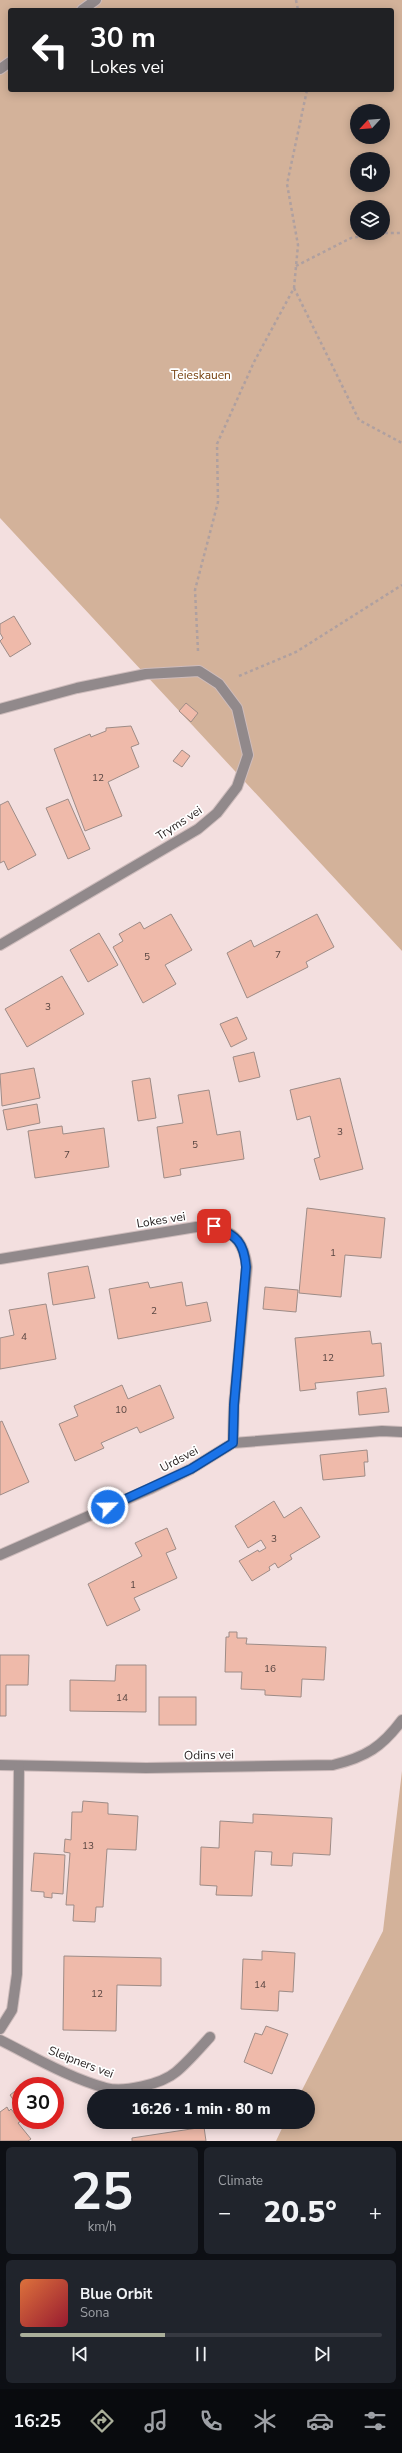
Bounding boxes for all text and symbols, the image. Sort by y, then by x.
text: 30 m [90,19,156,57]
icon: left [24,24,76,76]
text: Lokes vei [90,55,164,79]
north arrow [350,104,390,144]
map controls [350,104,390,240]
button: sound [350,152,390,192]
button: layers [350,200,390,240]
park label: Teieskauen [171,367,231,383]
house number: 12 [92,771,104,785]
street label: Tryms vei [153,802,205,844]
house number: 7 [275,948,281,962]
house number: 5 [144,950,150,964]
house number: 3 [45,1000,51,1014]
house number: 3 [337,1125,343,1139]
house number: 5 [192,1138,198,1152]
house number: 7 [64,1148,70,1162]
street label: Lokes vei [135,1208,187,1232]
pin [197,1209,231,1243]
icon: arrive [203,1215,225,1237]
house number: 1 [330,1246,336,1260]
house number: 2 [151,1304,157,1318]
house number: 4 [21,1330,27,1344]
house number: 12 [322,1351,334,1365]
house number: 10 [115,1403,127,1417]
street label: Urdsvei [157,1442,201,1476]
position arrow [87,1486,129,1528]
house number: 3 [271,1532,277,1546]
house number: 1 [130,1578,136,1592]
house number: 16 [264,1662,276,1676]
house number: 14 [116,1691,128,1705]
street label: Odins vei [184,1747,234,1763]
house number: 13 [82,1839,94,1853]
house number: 14 [254,1978,266,1992]
house number: 12 [91,1987,103,2001]
street label: Sleipners vei [46,2042,116,2082]
speed limit sign: 30 [12,2077,64,2129]
text: 16:26 · 1 min · 80 m [131,2099,271,2119]
text: 25 [71,2156,133,2227]
text: Climate [218,2172,263,2190]
text: 20.5° [263,2192,337,2233]
text: − [218,2198,231,2228]
text: + [369,2198,382,2228]
text: km/h [88,2218,116,2236]
text: Blue Orbit [80,2284,152,2304]
text: Sona [80,2304,110,2322]
icon: previous [69,2343,91,2365]
icon: pause [190,2343,212,2365]
icon: next [311,2343,333,2365]
icon: directions [88,2407,116,2435]
icon: music [142,2407,170,2435]
icon: phone [197,2407,225,2435]
icon: climate [251,2407,279,2435]
icon: car [306,2407,334,2435]
icon: filters [361,2407,389,2435]
text: 16:25 [13,2409,61,2433]

